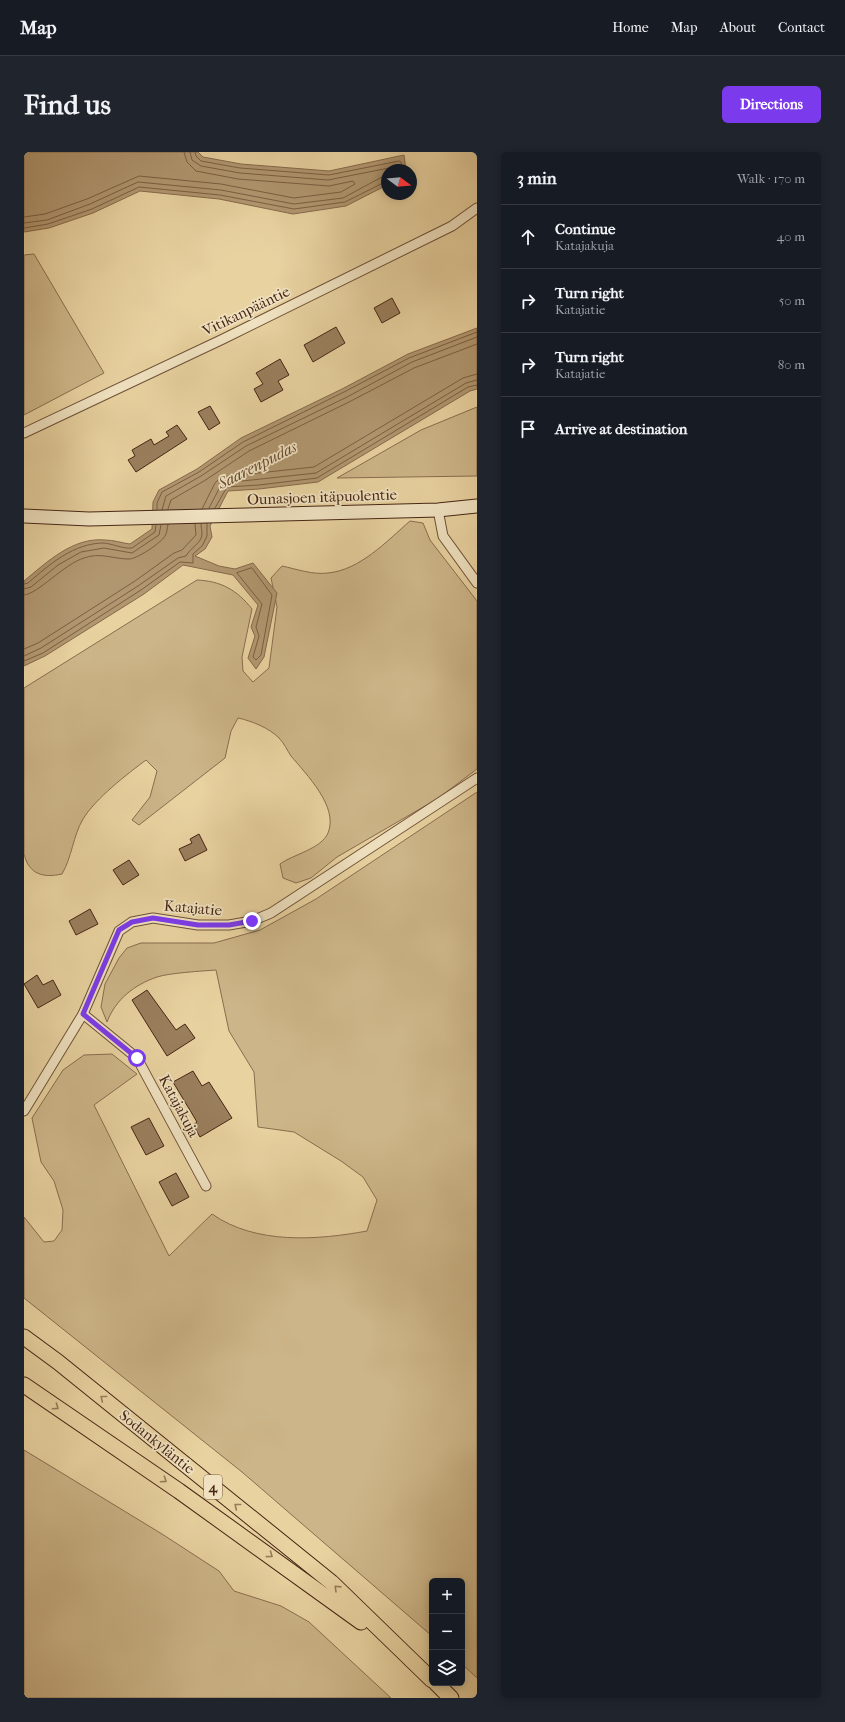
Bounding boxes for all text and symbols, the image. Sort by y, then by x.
text: Map [20,17,56,39]
text: Home [612,19,649,36]
text: Map [671,19,698,36]
text: About [720,19,756,36]
text: Contact [778,19,825,36]
button: Directions [722,86,821,123]
text: Find us [24,88,111,121]
north arrow [381,164,417,200]
text: 3 min [517,168,557,188]
text: Walk · 170 m [737,171,805,186]
text: Continue [555,220,615,238]
icon: ahead [517,226,539,248]
text: 40 m [777,229,805,244]
text: Katajakuja [555,238,614,253]
street label: Vitikanpääntie [199,282,293,340]
text: Turn right [555,284,624,302]
icon: right [517,290,539,312]
text: 50 m [779,293,805,308]
text: Katajatie [555,302,605,317]
text: Turn right [555,348,624,366]
icon: right [517,354,539,376]
text: 80 m [778,357,805,372]
text: Katajatie [555,366,605,381]
icon: arrive [517,418,539,440]
text: Arrive at destination [555,420,687,438]
water label: Saarenpudas [214,437,301,493]
street label: Ounasjoen itäpuolentie [247,485,398,509]
street label: Katajatie [163,896,223,920]
route end [243,912,261,930]
route start [128,1049,146,1067]
street label: Katajakuja [155,1072,203,1141]
one-way arrow [100,1396,107,1403]
one-way arrow [52,1402,59,1410]
street label: Sodankyläntie [116,1406,199,1478]
one-way arrow [160,1475,167,1483]
road number: 4 [204,1475,222,1499]
one-way arrow [234,1503,241,1510]
one-way arrow [265,1551,272,1558]
map controls [429,1578,465,1686]
button: + [429,1578,465,1614]
one-way arrow [334,1585,342,1593]
button: − [429,1614,465,1650]
button: layers [429,1650,465,1686]

